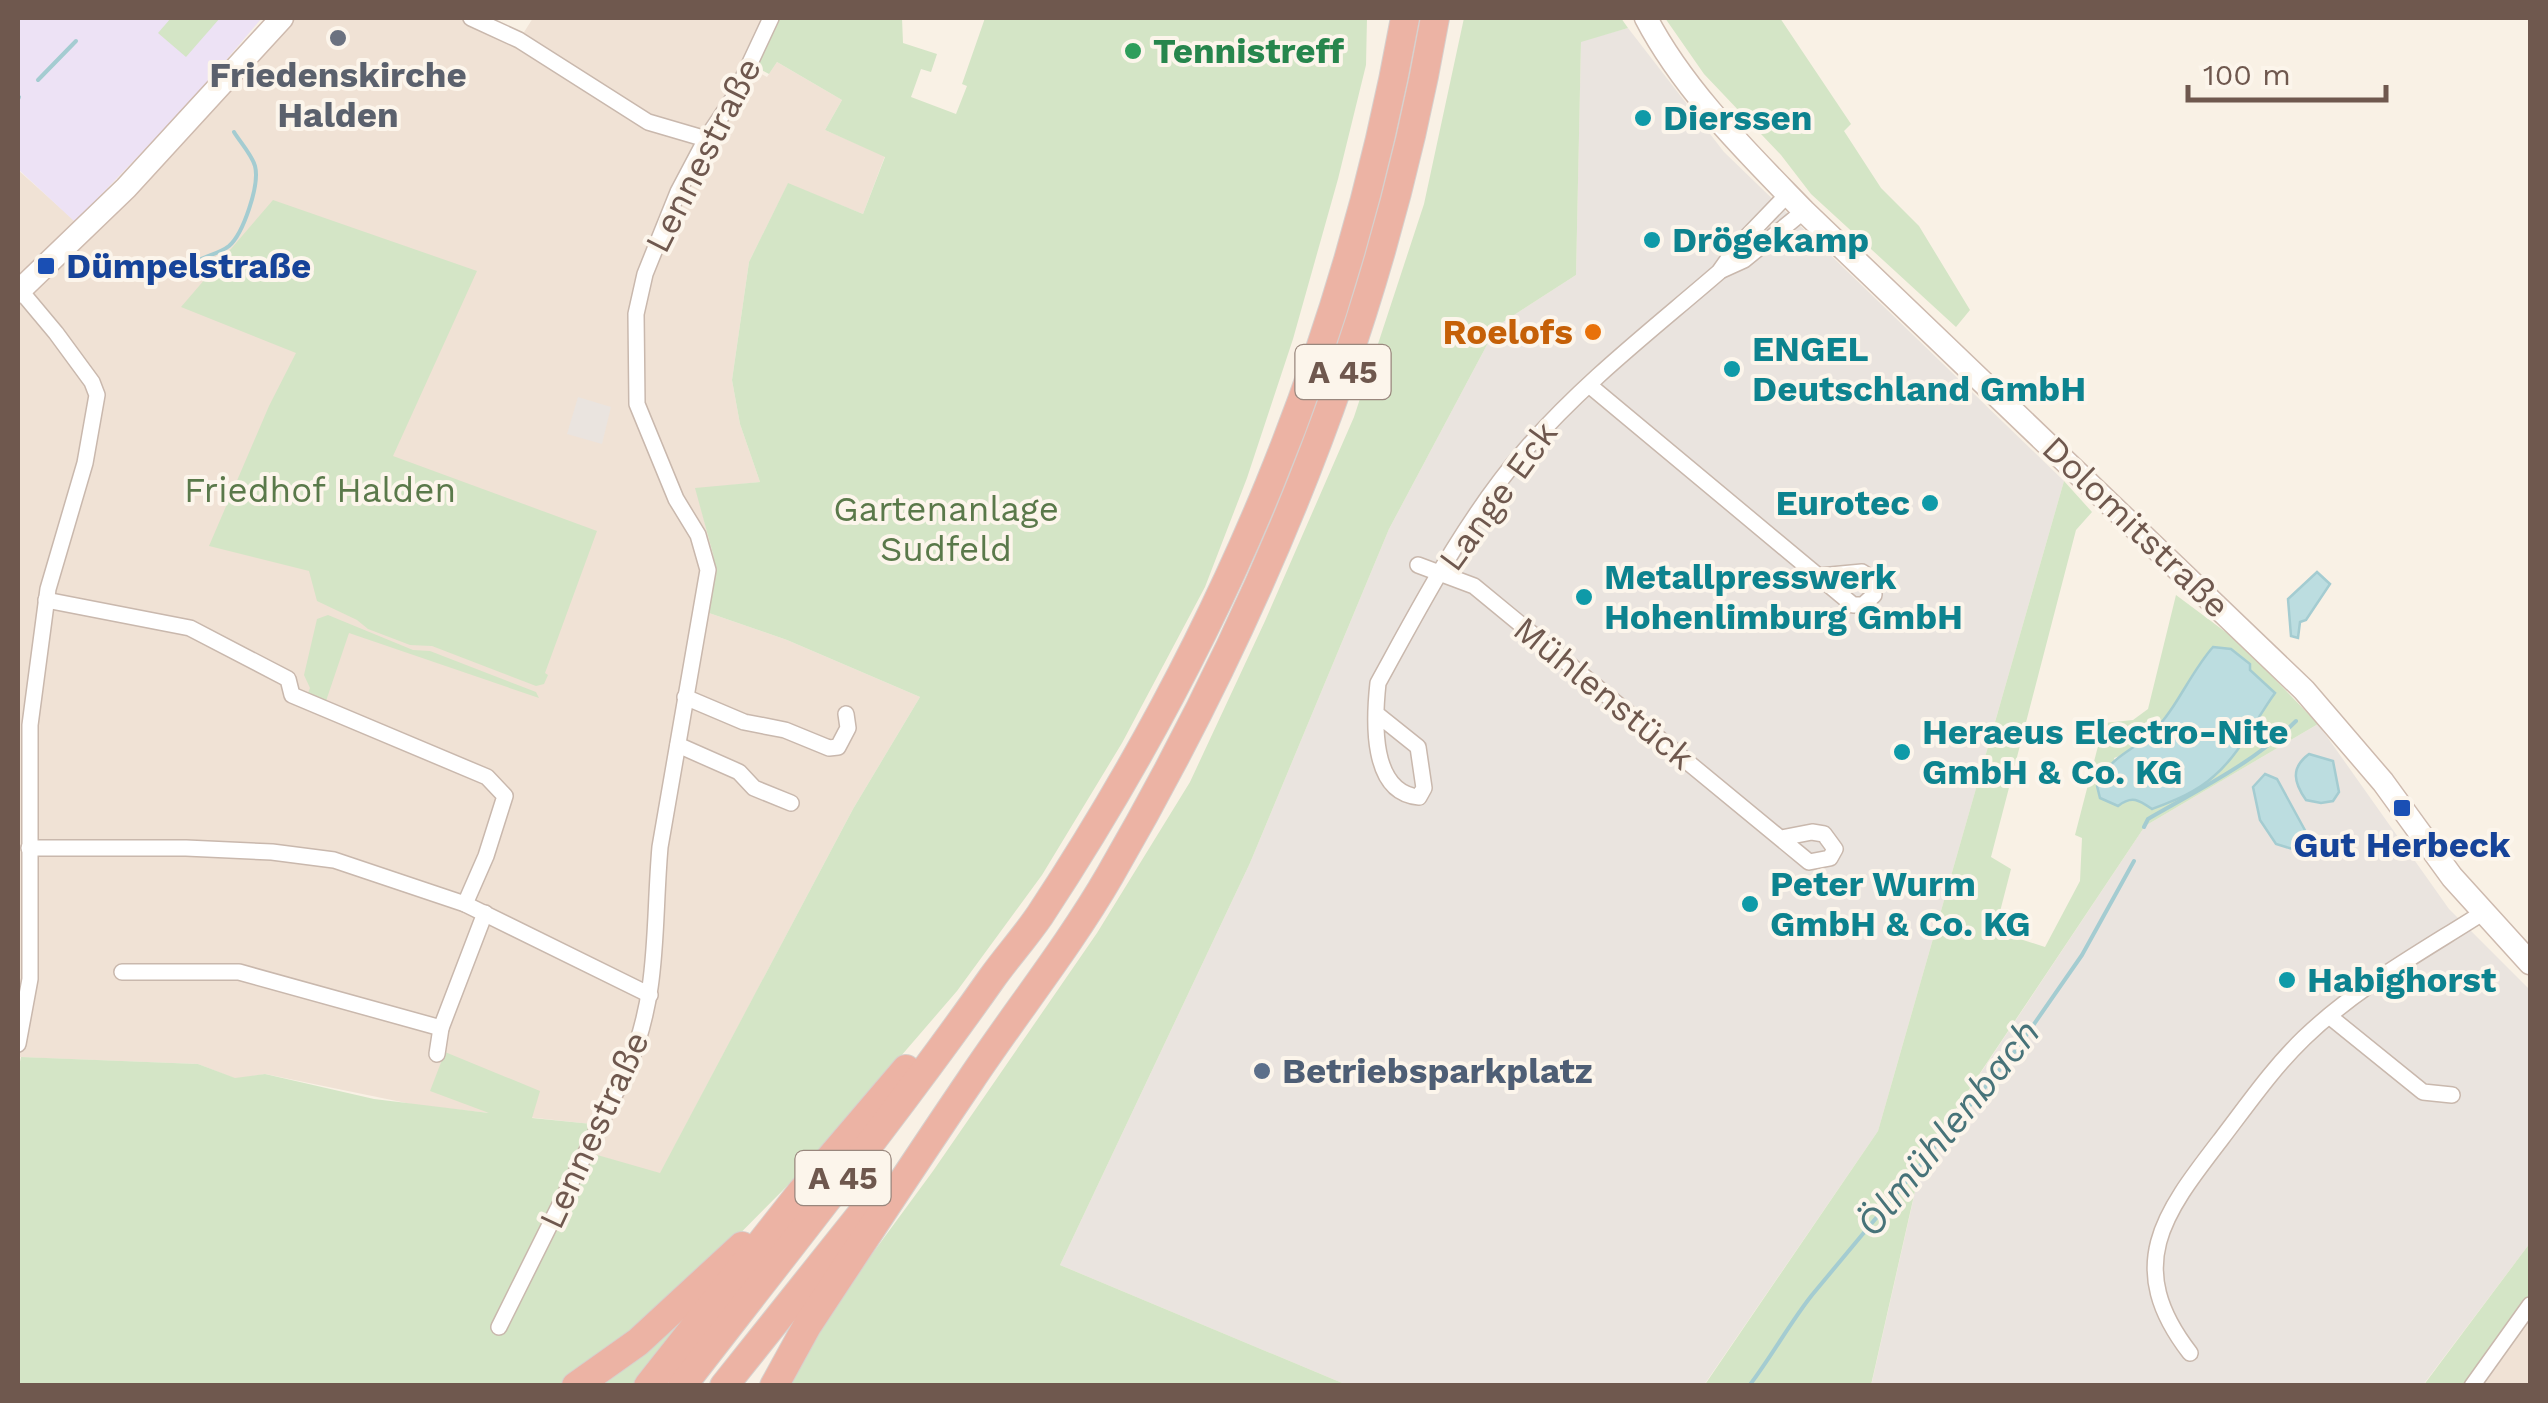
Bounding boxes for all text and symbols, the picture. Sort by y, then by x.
marker: Friedenskirche Halden [327,27,349,49]
place label: Tennistreff [1153,30,1344,72]
marker: Tennistreff [1122,40,1144,62]
scale bar [2188,40,2386,102]
street label: Lennestraße [636,51,770,259]
place label: Friedenskirche Halden [209,54,467,136]
text: 100 m [2203,57,2291,92]
place label: Dierssen [1663,97,1812,139]
marker: Dierssen [1632,107,1654,129]
place label: Drögekamp [1672,219,1869,261]
marker: Drögekamp [1641,229,1663,251]
place label: Dümpelstraße [66,245,311,287]
marker: Dümpelstraße [35,255,57,277]
place label: Roelofs [1442,311,1573,353]
marker: Roelofs [1582,321,1604,343]
place label: ENGEL Deutschland GmbH [1752,328,2086,410]
road number: A 45 [1296,345,1390,399]
marker: ENGEL Deutschland GmbH [1721,358,1743,380]
street label: Lange Eck [1430,413,1566,579]
street label: Dolomitstraße [2034,427,2238,627]
park label: Friedhof Halden [184,469,456,511]
place label: Eurotec [1775,482,1910,524]
park label: Gartenanlage Sudfeld [833,488,1059,570]
marker: Eurotec [1919,492,1941,514]
place label: Metallpresswerk Hohenlimburg GmbH [1604,556,1963,638]
marker: Metallpresswerk Hohenlimburg GmbH [1573,586,1595,608]
street label: Mühlenstück [1505,608,1703,779]
place label: Heraeus Electro-Nite GmbH & Co. KG [1922,711,2289,793]
marker: Heraeus Electro-Nite GmbH & Co. KG [1891,741,1913,763]
marker: Gut Herbeck [2391,797,2413,819]
place label: Gut Herbeck [2293,824,2511,866]
place label: Peter Wurm GmbH & Co. KG [1770,863,2031,945]
marker: Peter Wurm GmbH & Co. KG [1739,893,1761,915]
place label: Habighorst [2307,959,2496,1001]
marker: Habighorst [2276,969,2298,991]
water label: Ölmühlenbach [1847,1011,2049,1245]
street label: Lennestraße [530,1025,658,1235]
place label: Betriebsparkplatz [1282,1050,1593,1092]
marker: Betriebsparkplatz [1251,1060,1273,1082]
road number: A 45 [796,1151,890,1205]

